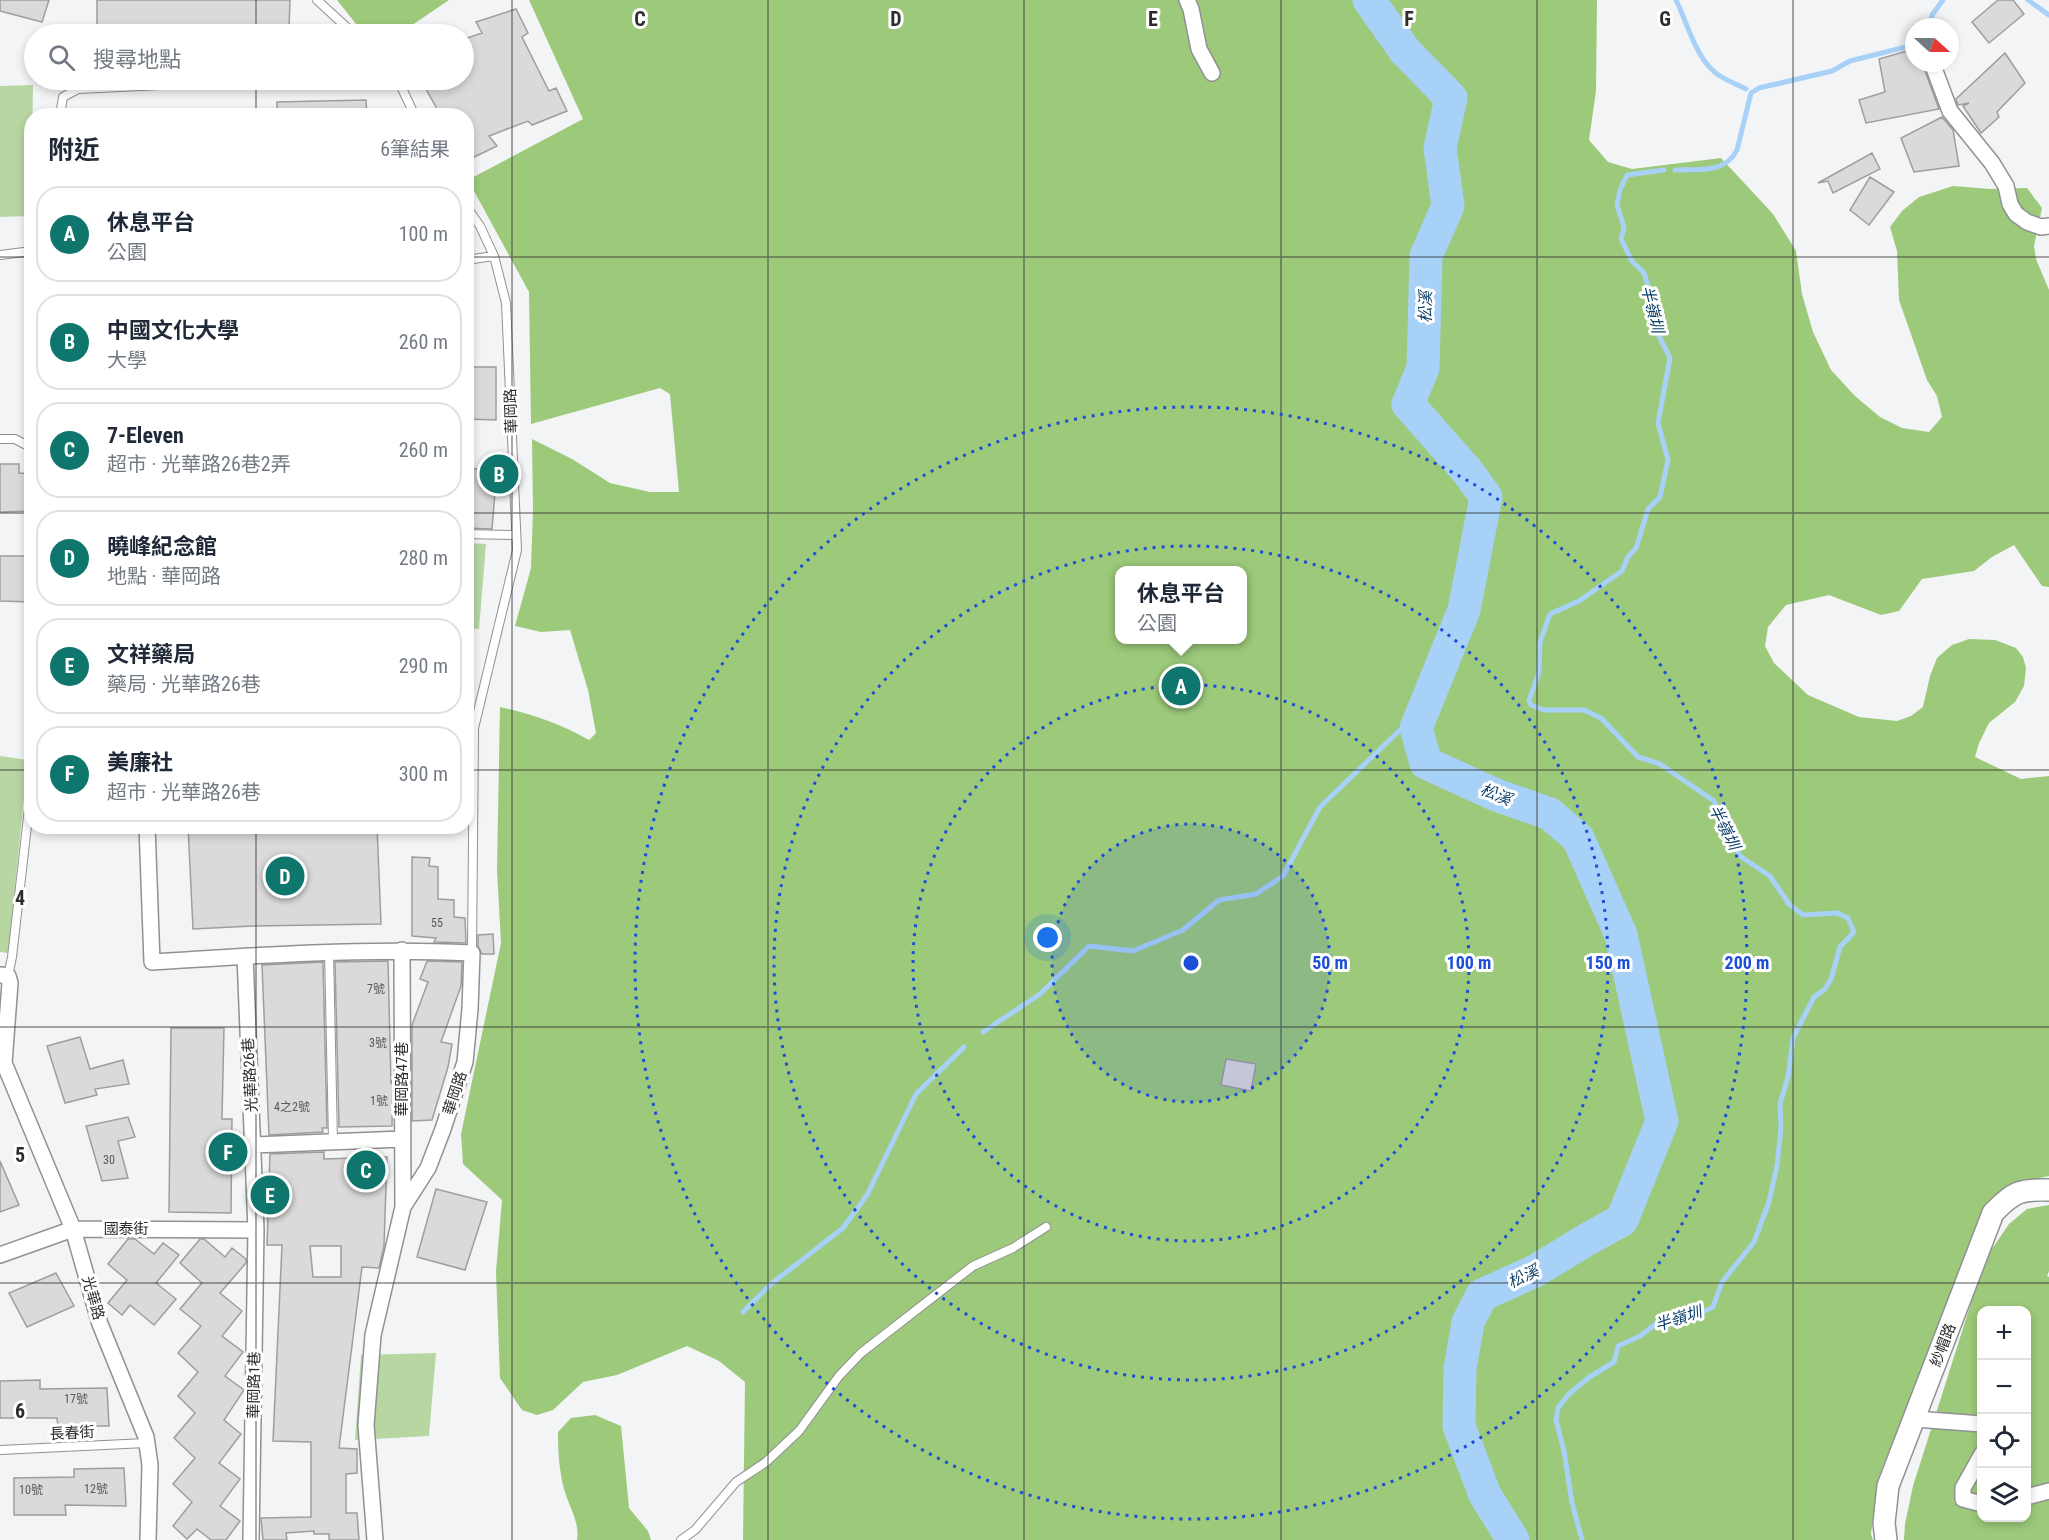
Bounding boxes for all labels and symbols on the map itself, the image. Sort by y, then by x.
text: C [634,7,646,31]
text: D [890,7,902,31]
text: E [1148,7,1158,31]
text: F [1404,7,1414,31]
text: G [1659,7,1671,31]
north arrow [1905,18,1959,72]
water label: 半嶺圳 [1637,284,1668,337]
water label: 松溪 [1416,289,1435,323]
street label: 華岡路 [501,388,521,434]
pin: B [480,452,518,496]
pin: A [1162,664,1200,708]
water label: 松溪 [1477,780,1516,810]
water label: 半嶺圳 [1705,802,1745,855]
pin: D [266,854,304,898]
text: 4 [15,886,25,910]
house number: 55 [431,916,443,930]
your location [1033,923,1062,952]
text: 50 m [1312,952,1348,973]
text: 100 m [1447,952,1491,973]
text: 150 m [1586,952,1630,973]
text: 200 m [1725,952,1769,973]
centre of rings [1181,953,1201,973]
house number: 7號 [367,982,385,996]
house number: 3號 [369,1036,387,1050]
street label: 光華路26巷 [239,1037,261,1113]
street label: 華岡路47巷 [393,1042,411,1116]
street label: 華岡路 [439,1069,471,1117]
house number: 1號 [370,1094,388,1108]
house number: 4之2號 [274,1100,310,1114]
pin: F [208,1130,248,1174]
text: 5 [15,1143,25,1167]
pin: C [346,1148,386,1192]
house number: 30 [103,1153,115,1167]
pin: E [250,1172,290,1218]
street label: 國泰街 [103,1220,149,1238]
water label: 松溪 [1505,1260,1544,1292]
street label: 光華路 [78,1274,108,1322]
water label: 半嶺圳 [1652,1301,1706,1335]
street label: 紗帽路 [1927,1321,1959,1369]
street label: 華岡路1巷 [244,1351,264,1419]
house number: 17號 [64,1392,88,1406]
text: 6 [15,1399,25,1423]
street label: 長春街 [49,1423,95,1443]
house number: 12號 [84,1482,108,1496]
house number: 10號 [19,1483,43,1497]

